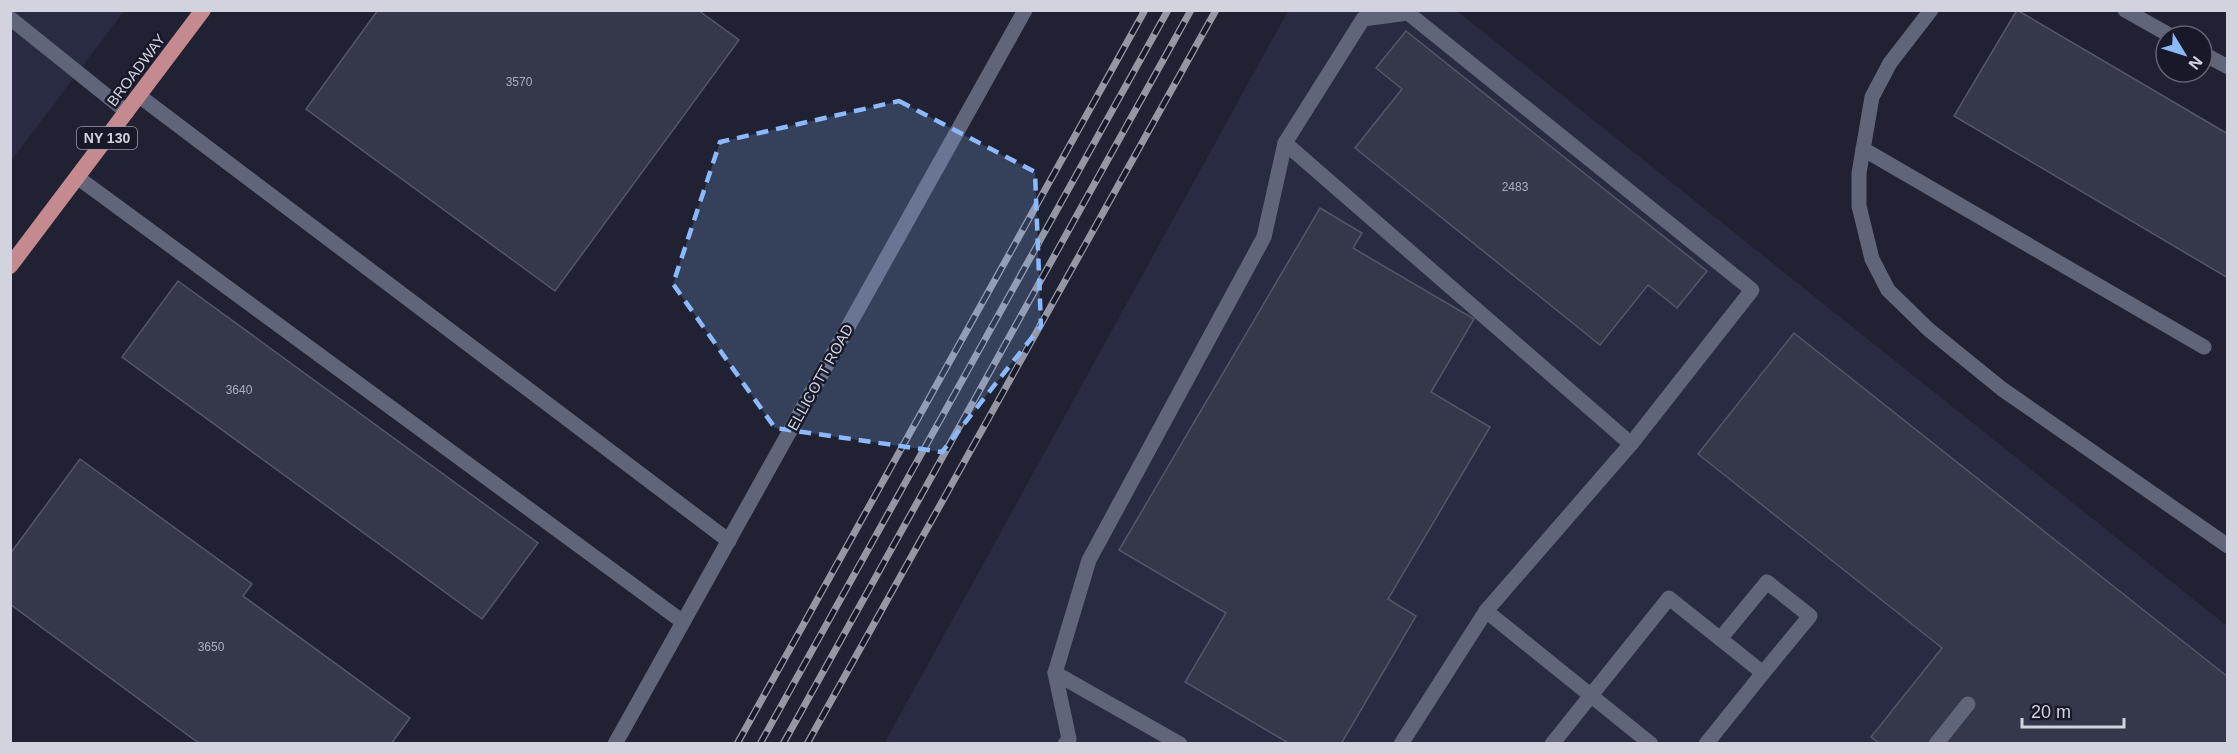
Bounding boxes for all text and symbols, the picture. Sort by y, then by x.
north arrow [2154,24,2214,84]
street label: BROADWAY [103,31,169,109]
text: N [2185,53,2206,73]
house number: 3570 [506,75,533,89]
road number: NY 130 [77,127,137,149]
house number: 2483 [1502,180,1529,194]
street label: ELLICOTT ROAD [784,321,856,433]
house number: 3640 [226,383,253,397]
house number: 3650 [198,640,225,654]
scale bar [2022,691,2124,729]
text: 20 m [2031,702,2071,722]

